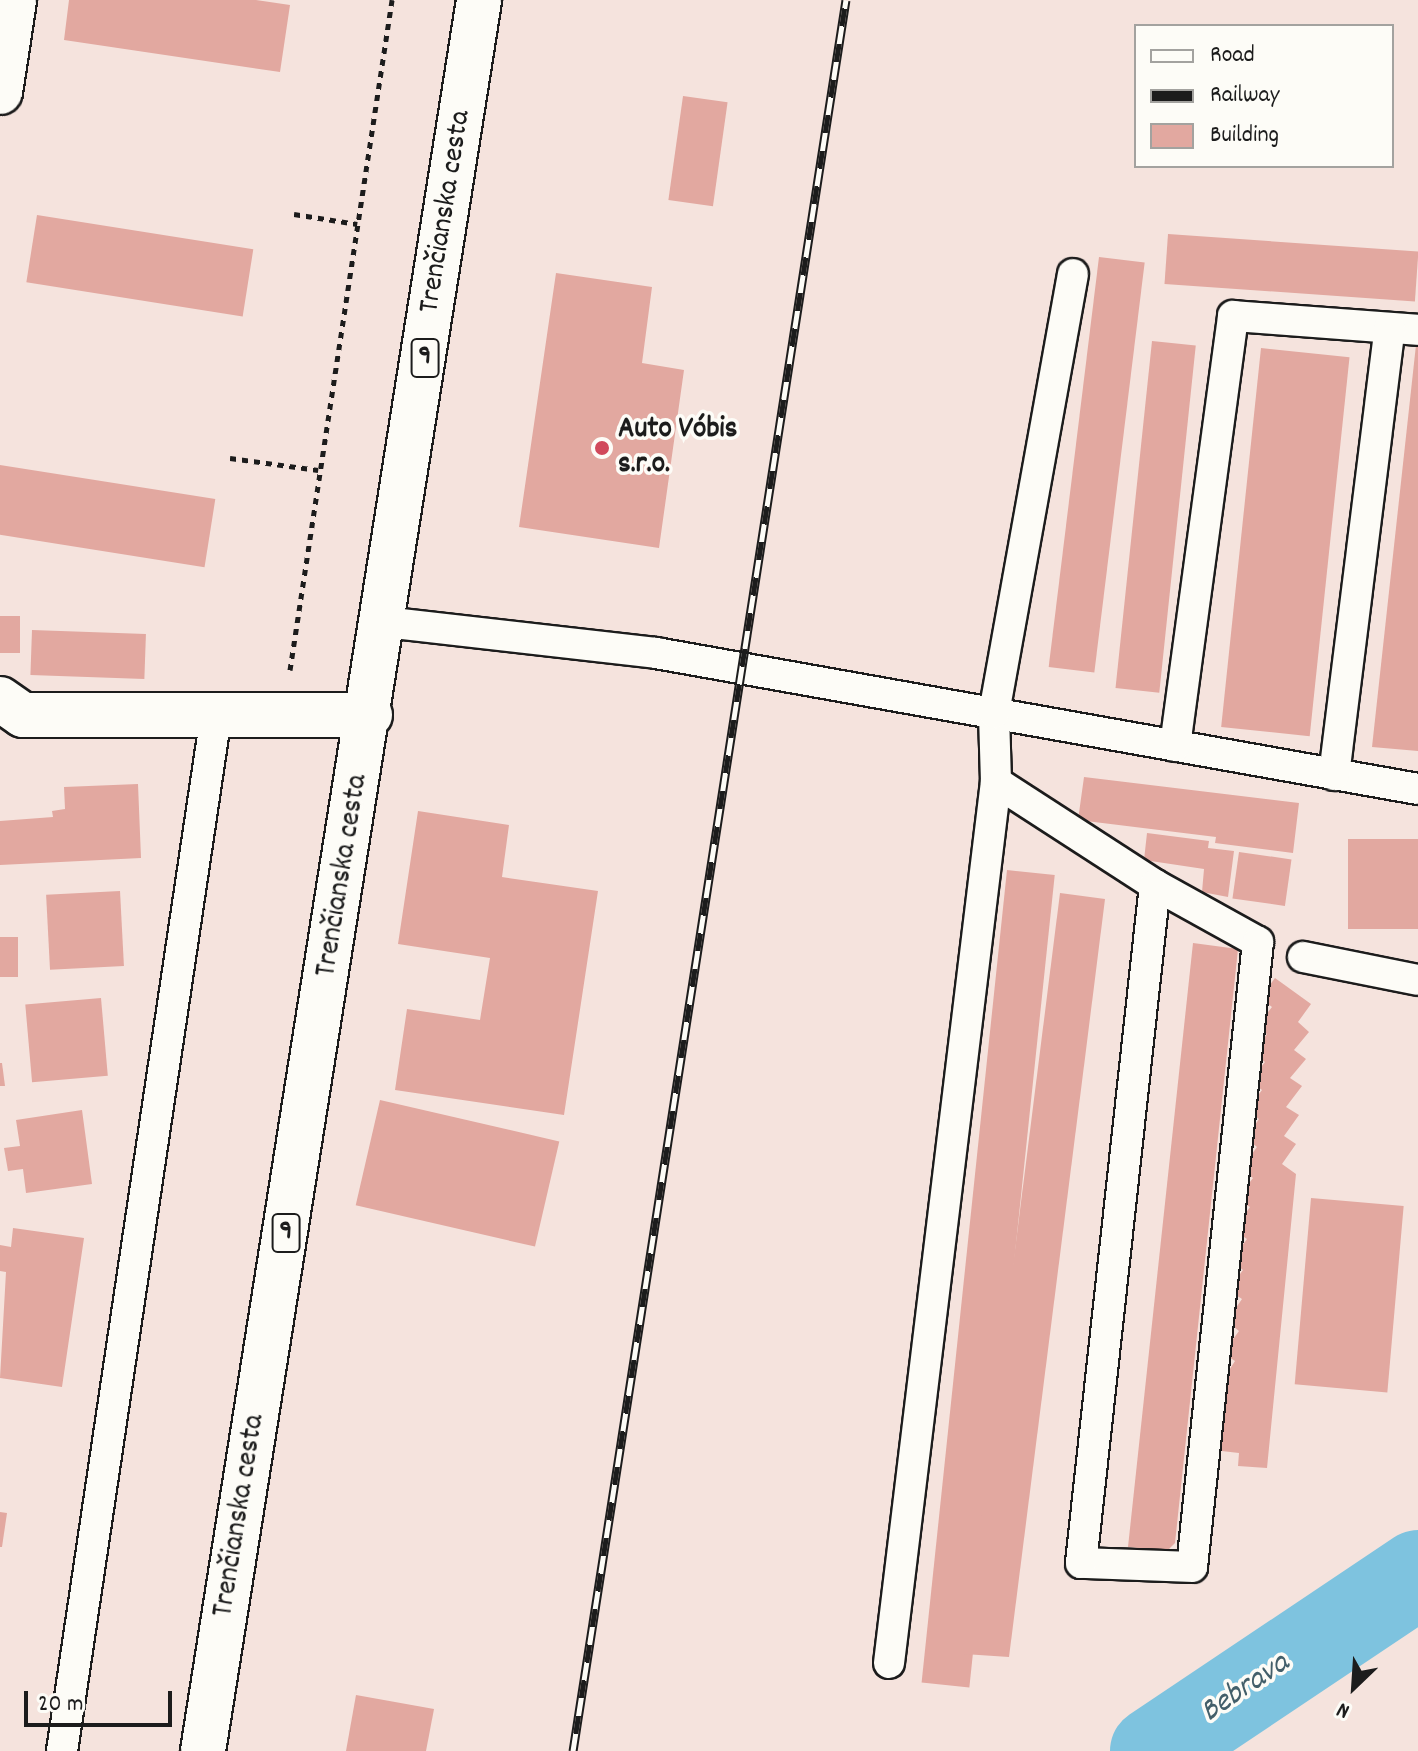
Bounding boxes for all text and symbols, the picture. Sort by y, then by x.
legend [1134,24,1394,168]
text: Road [1210,39,1255,73]
text: Railway [1210,79,1279,113]
street label: Trenčianska cesta [413,108,481,316]
text: Building [1210,119,1279,153]
road number: 9 [409,334,441,382]
place label: Auto Vóbis s.r.o. [618,413,737,484]
marker: Auto Vóbis s.r.o. [593,439,611,457]
street label: Trenčianska cesta [310,772,378,980]
road number: 9 [270,1209,302,1257]
street label: Trenčianska cesta [207,1412,275,1620]
water label: Bebrava [1195,1646,1297,1732]
north arrow [1314,1647,1394,1727]
scale bar [28,1675,176,1725]
text: 20 m [38,1688,84,1722]
text: N [1332,1693,1355,1726]

